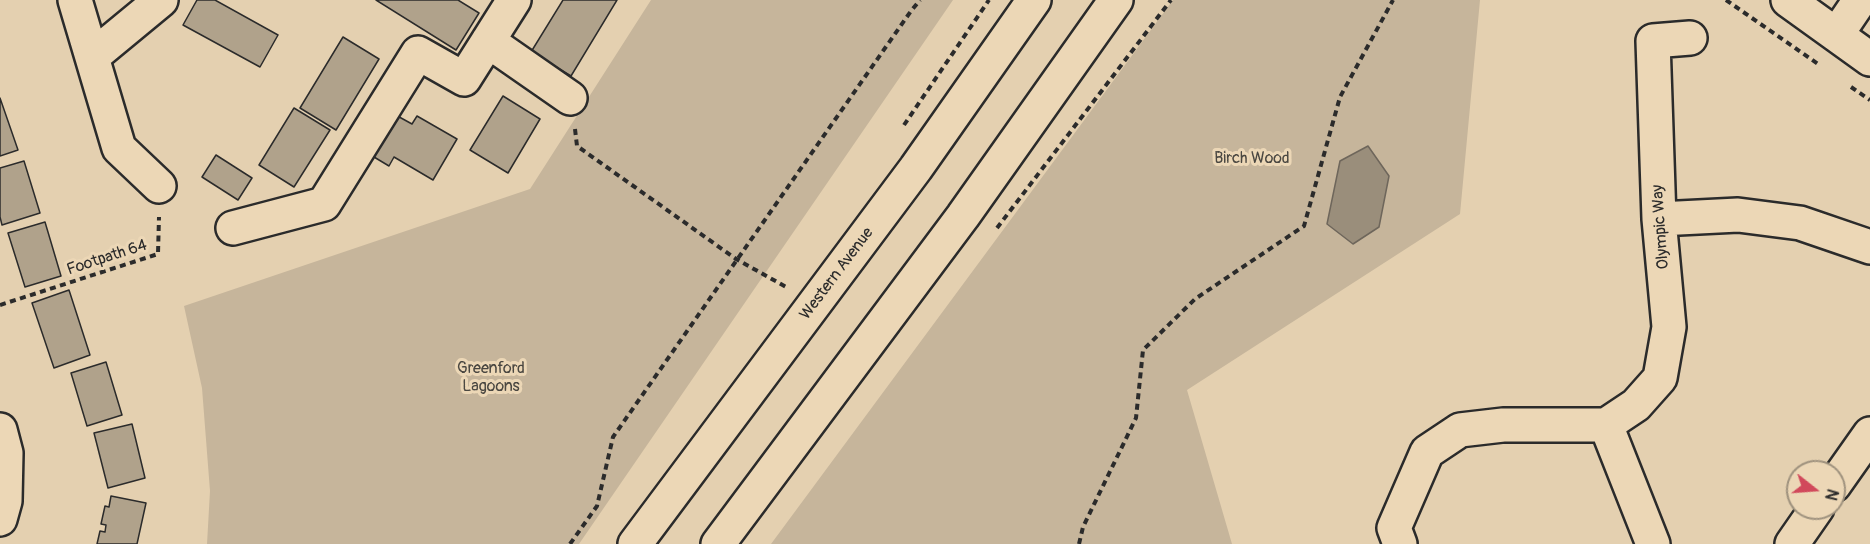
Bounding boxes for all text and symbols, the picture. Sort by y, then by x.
park label: Birch Wood [1214,149,1290,169]
street label: Olympic Way [1648,184,1674,270]
street label: Western Avenue [796,224,878,324]
street label: Footpath 64 [65,236,149,280]
park label: Greenford Lagoons [457,359,525,397]
north arrow [1786,460,1846,520]
text: N [1820,487,1842,503]

